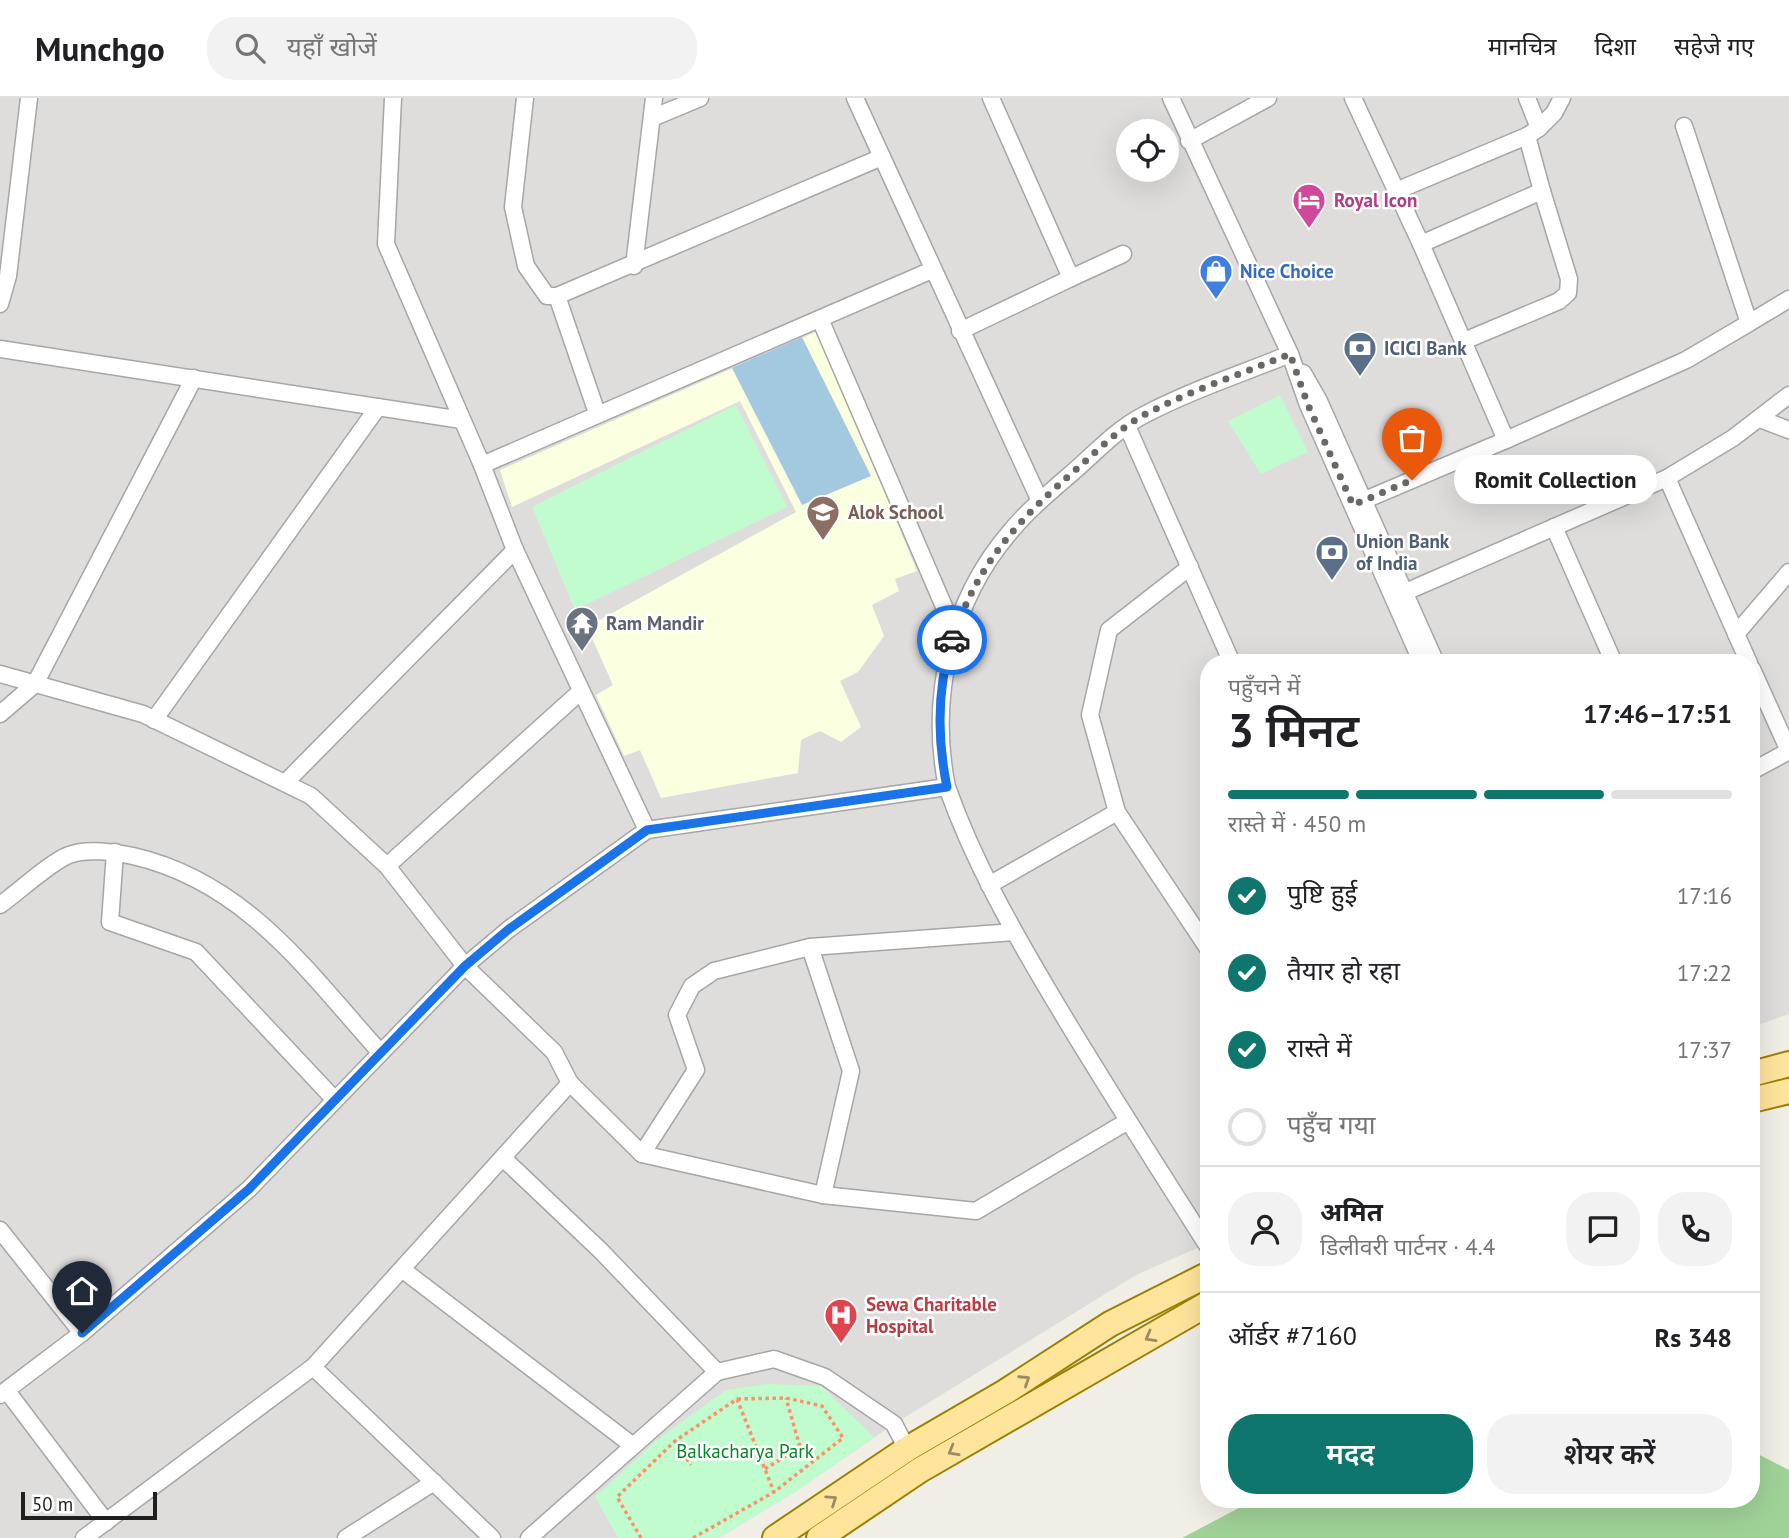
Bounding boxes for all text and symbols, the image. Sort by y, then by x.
search box [207,17,697,80]
text: Munchgo [35,27,165,70]
icon: search [231,29,269,67]
text: यहाँ खोजें [287,30,377,63]
text: मानचित्र [1488,31,1557,62]
text: दिशा [1595,31,1636,62]
text: सहेजे गए [1674,31,1754,62]
map controls [1116,119,1179,182]
button: locate [1116,119,1179,182]
hotel icon: Royal Icon [1290,181,1328,230]
place label: Royal Icon [1334,188,1417,212]
shop icon: Nice Choice [1197,252,1235,301]
place label: Nice Choice [1240,259,1334,283]
bank icon: ICICI Bank [1341,329,1379,378]
place label: ICICI Bank [1384,336,1467,360]
pin [1382,408,1442,480]
icon: bag [1393,419,1431,457]
callout: Romit Collection [1454,456,1657,504]
text: Romit Collection [1475,465,1636,494]
school or university icon: Alok School [804,493,842,542]
place label: Alok School [848,500,944,524]
place label: Union Bank of India [1356,529,1450,575]
bank icon: Union Bank of India [1313,533,1351,582]
temple icon: Ram Mandir [563,604,601,653]
courier [917,605,987,675]
place label: Ram Mandir [606,611,704,635]
icon: car [933,621,971,659]
text: पहुँचने में [1228,672,1301,701]
text: 17:46–17:51 [1583,697,1732,730]
text: 3 मिनट [1228,700,1359,760]
text: रास्ते में · 450 m [1228,809,1366,838]
icon: check [1228,877,1266,915]
text: पुष्टि हुई [1287,877,1357,910]
text: 17:16 [1677,881,1732,910]
icon: check [1228,954,1266,992]
text: तैयार हो रहा [1287,954,1400,987]
text: 17:22 [1677,958,1732,987]
icon: check [1228,1031,1266,1069]
text: रास्ते में [1287,1031,1352,1064]
text: 17:37 [1677,1035,1732,1064]
text: पहुँच गया [1287,1108,1375,1141]
button: person [1228,1192,1302,1266]
button: chat [1566,1192,1640,1266]
button: phone [1658,1192,1732,1266]
text: अमित [1320,1195,1383,1228]
text: डिलीवरी पार्टनर · 4.4 [1320,1232,1495,1261]
pin [52,1261,112,1333]
icon: home [63,1272,101,1310]
place label: Sewa Charitable Hospital [866,1292,997,1338]
hospital icon: Sewa Charitable Hospital [822,1296,860,1345]
text: ऑर्डर #7160 [1228,1319,1357,1352]
text: Rs 348 [1655,1321,1732,1354]
one-way arrow [1145,1329,1157,1342]
one-way arrow [1017,1375,1030,1388]
button: मदद [1228,1414,1473,1494]
button: शेयर करें [1487,1414,1732,1494]
park label: Balkacharya Park [676,1439,814,1463]
one-way arrow [948,1443,960,1456]
scale bar [21,1489,158,1521]
text: 50 m [32,1492,73,1516]
one-way arrow [824,1495,837,1508]

